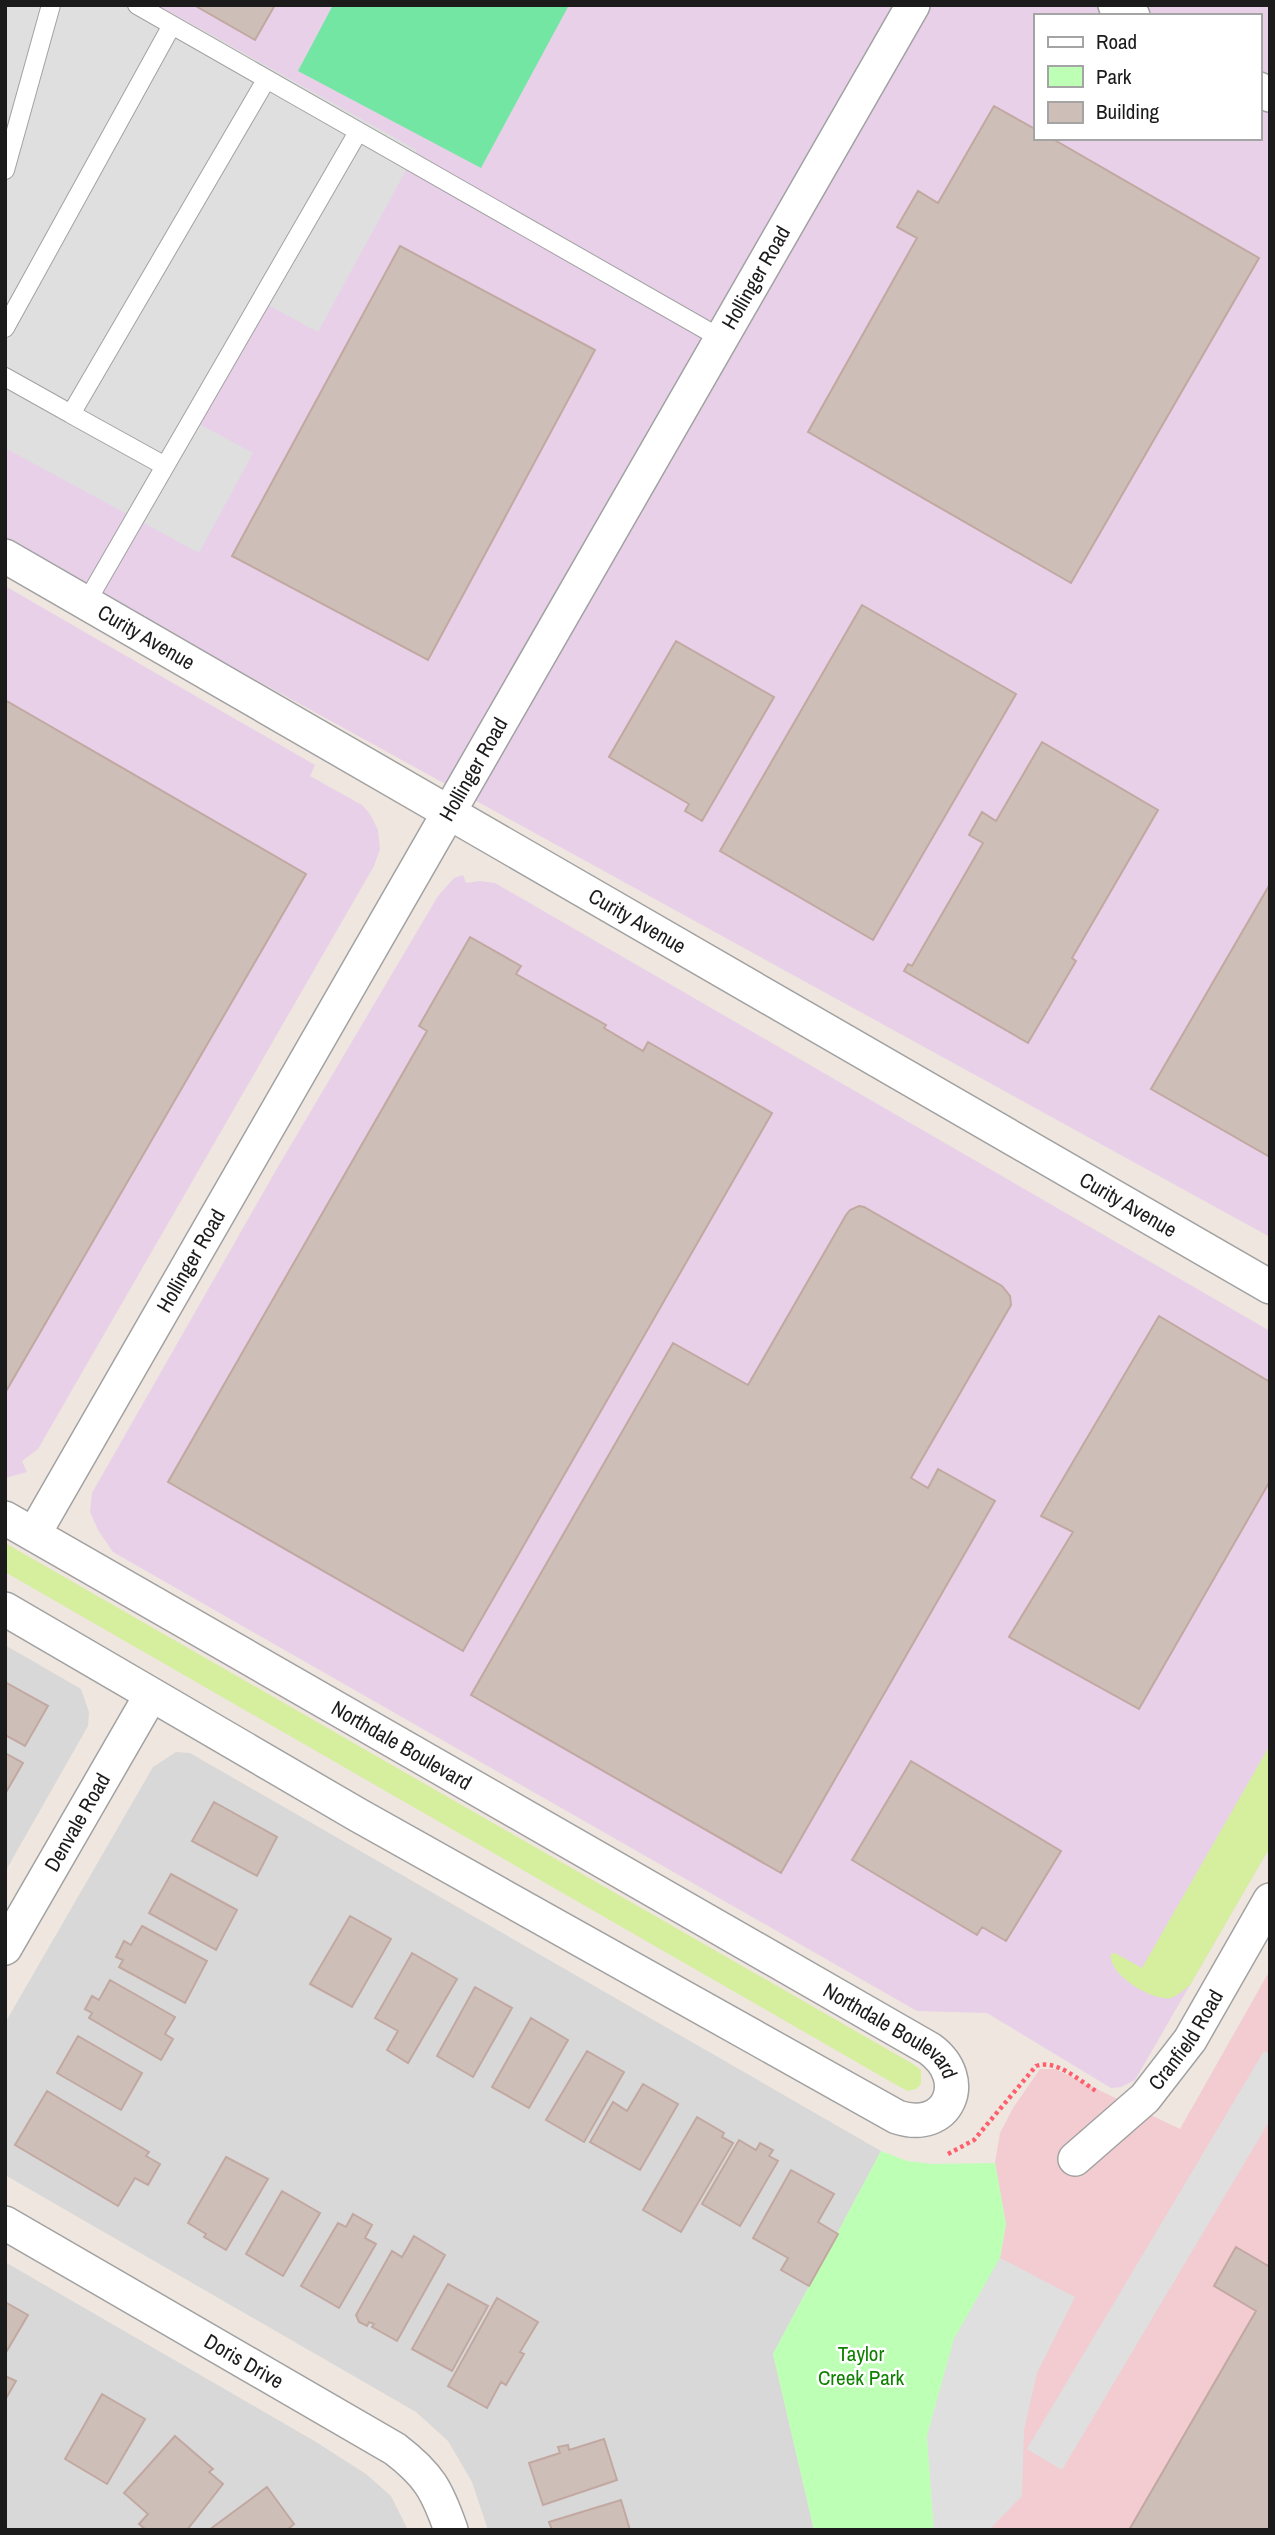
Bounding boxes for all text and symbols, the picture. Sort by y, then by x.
legend [1034,14,1261,140]
text: Road [1096,27,1137,56]
text: Park [1096,62,1132,91]
text: Building [1096,97,1160,126]
street label: Hollinger Road [715,221,797,335]
street label: Curity Avenue [92,598,200,677]
street label: Hollinger Road [432,712,514,826]
street label: Curity Avenue [583,881,691,960]
street label: Curity Avenue [1074,1165,1182,1244]
street label: Hollinger Road [149,1204,232,1318]
street label: Northdale Boulevard [326,1693,477,1797]
street label: Denvale Road [37,1768,117,1877]
street label: Northdale Boulevard [818,1976,965,2082]
street label: Cranfield Road [1141,1984,1230,2096]
street label: Doris Drive [199,2327,289,2395]
park label: Taylor Creek Park [818,2339,904,2392]

